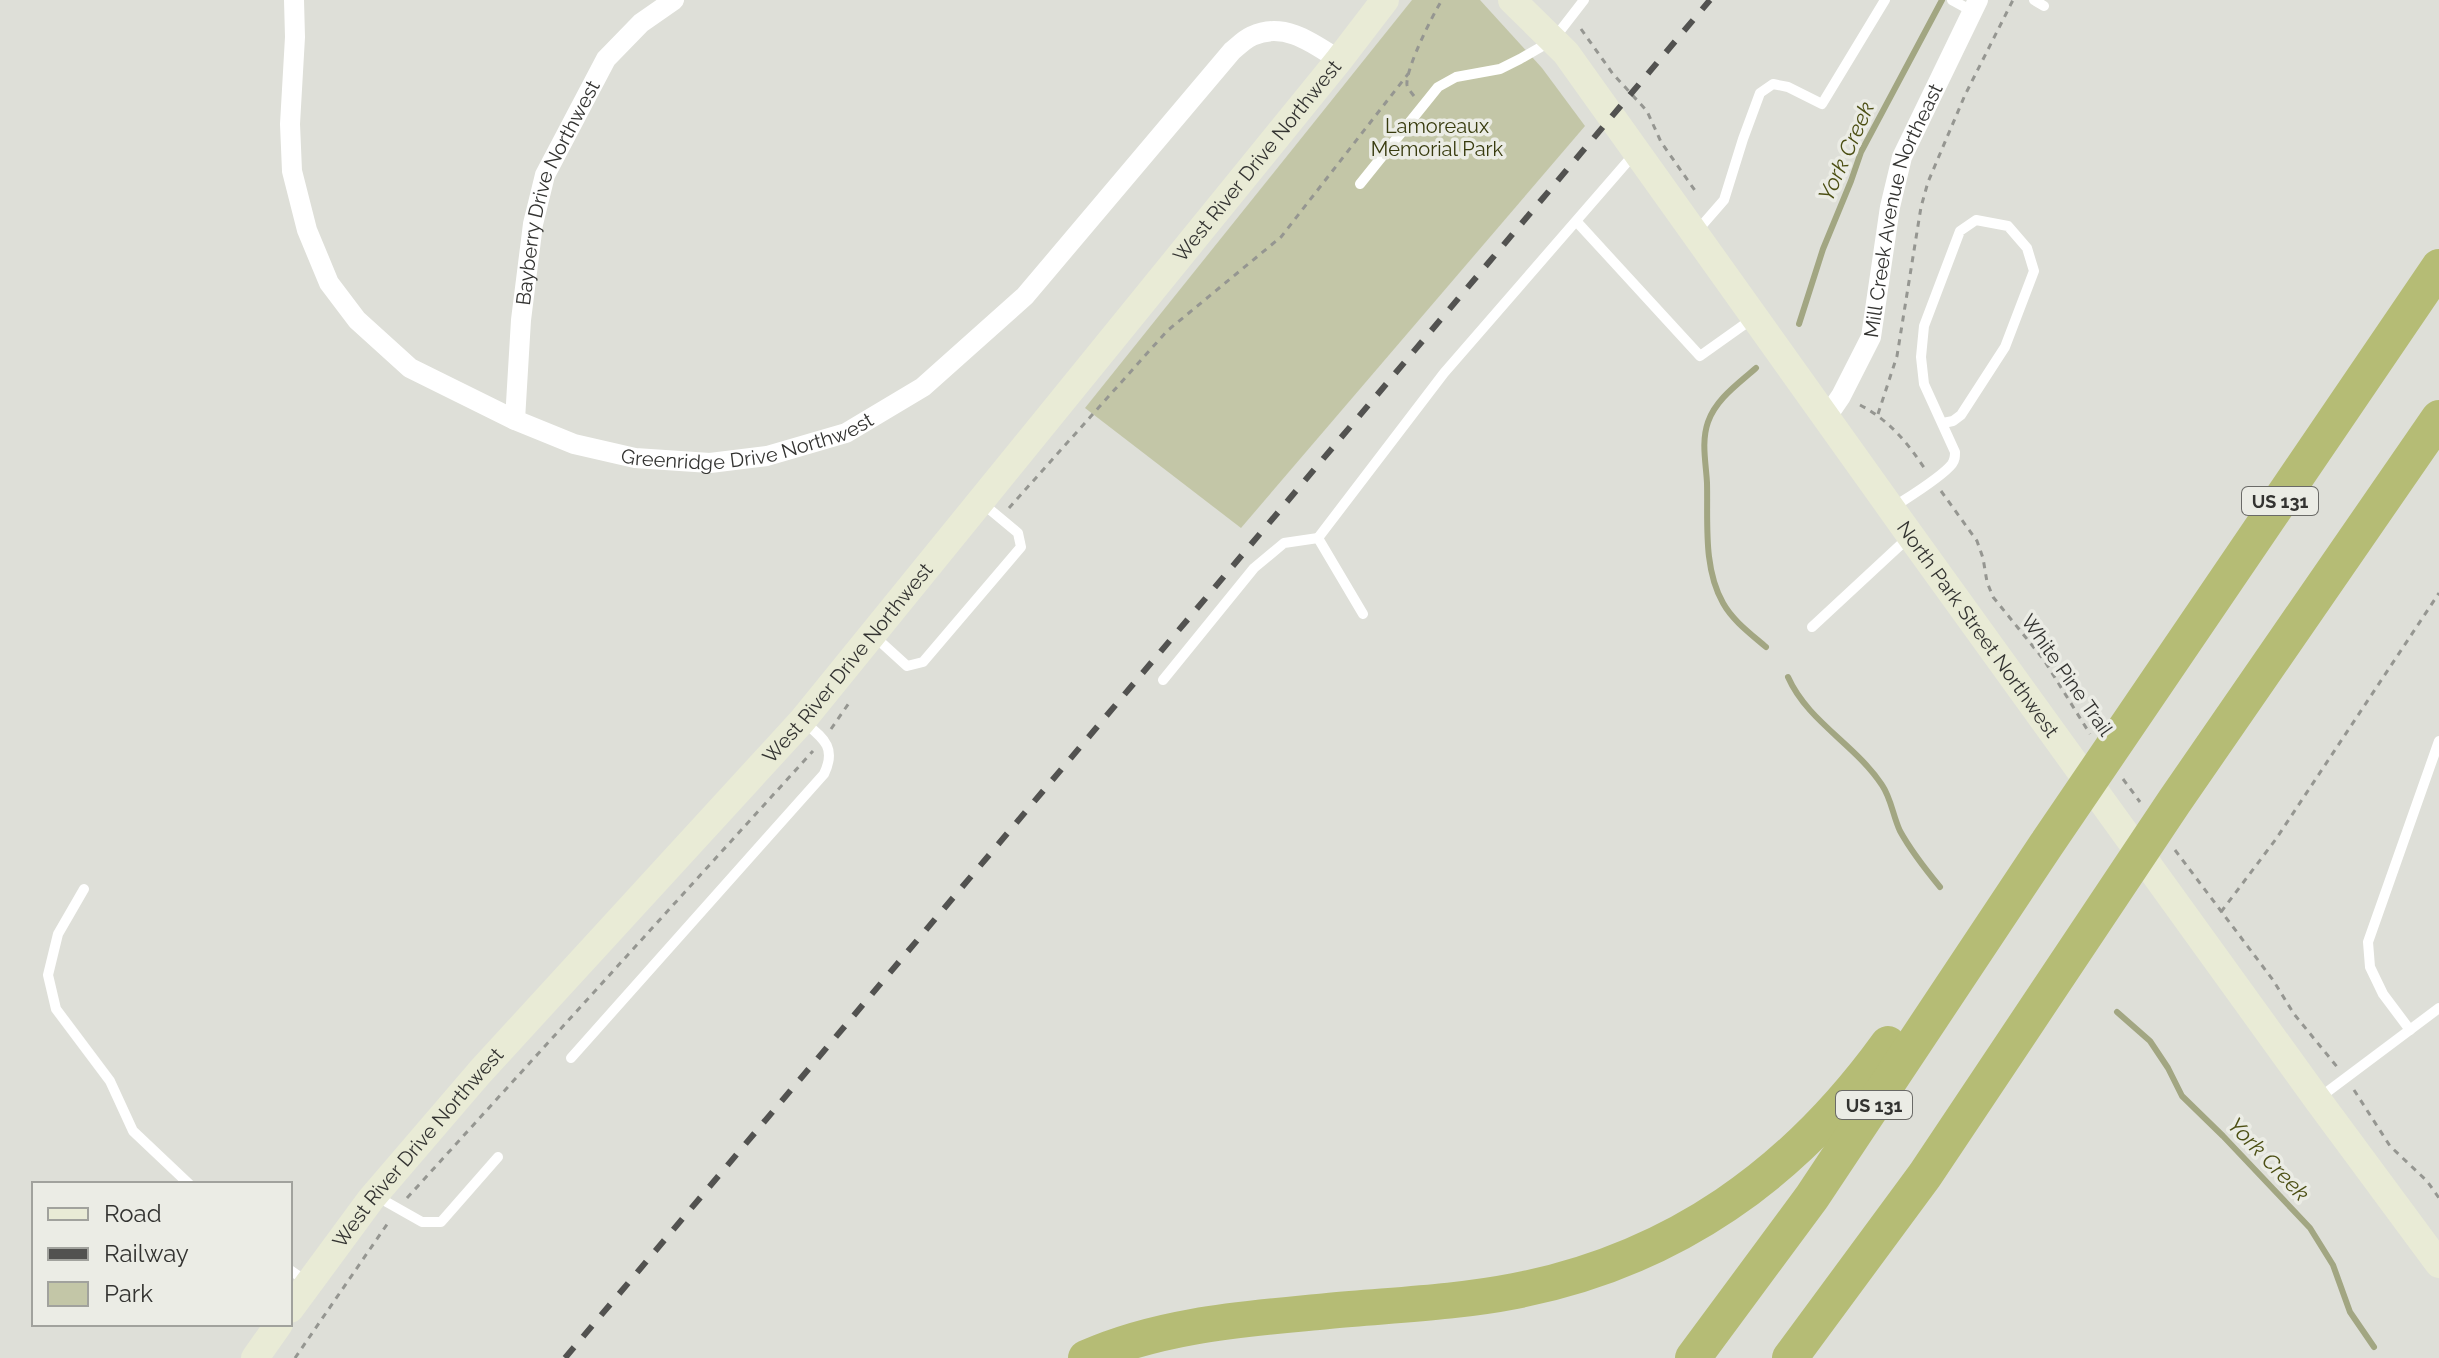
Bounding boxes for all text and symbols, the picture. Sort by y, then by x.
street label: West River Drive Northwest [1168,55,1346,267]
street label: Bayberry Drive Northwest [511,76,605,307]
street label: Mill Creek Avenue Northeast [1859,79,1948,339]
water label: York Creek [1813,97,1880,205]
park label: Lamoreaux Memorial Park [1371,114,1504,161]
street label: Greenridge Drive Northwest [619,407,878,475]
road number: US 131 [2242,487,2318,515]
street label: North Park Street Northwest [1892,516,2064,742]
street label: West River Drive Northwest [757,558,938,768]
street label: White Pine Trail [2016,610,2118,741]
street label: West River Drive Northwest [327,1043,508,1252]
road number: US 131 [1836,1091,1912,1119]
water label: York Creek [2223,1112,2315,1206]
legend [32,1182,292,1326]
text: Road [104,1199,162,1228]
text: Railway [104,1239,189,1268]
text: Park [104,1279,153,1308]

